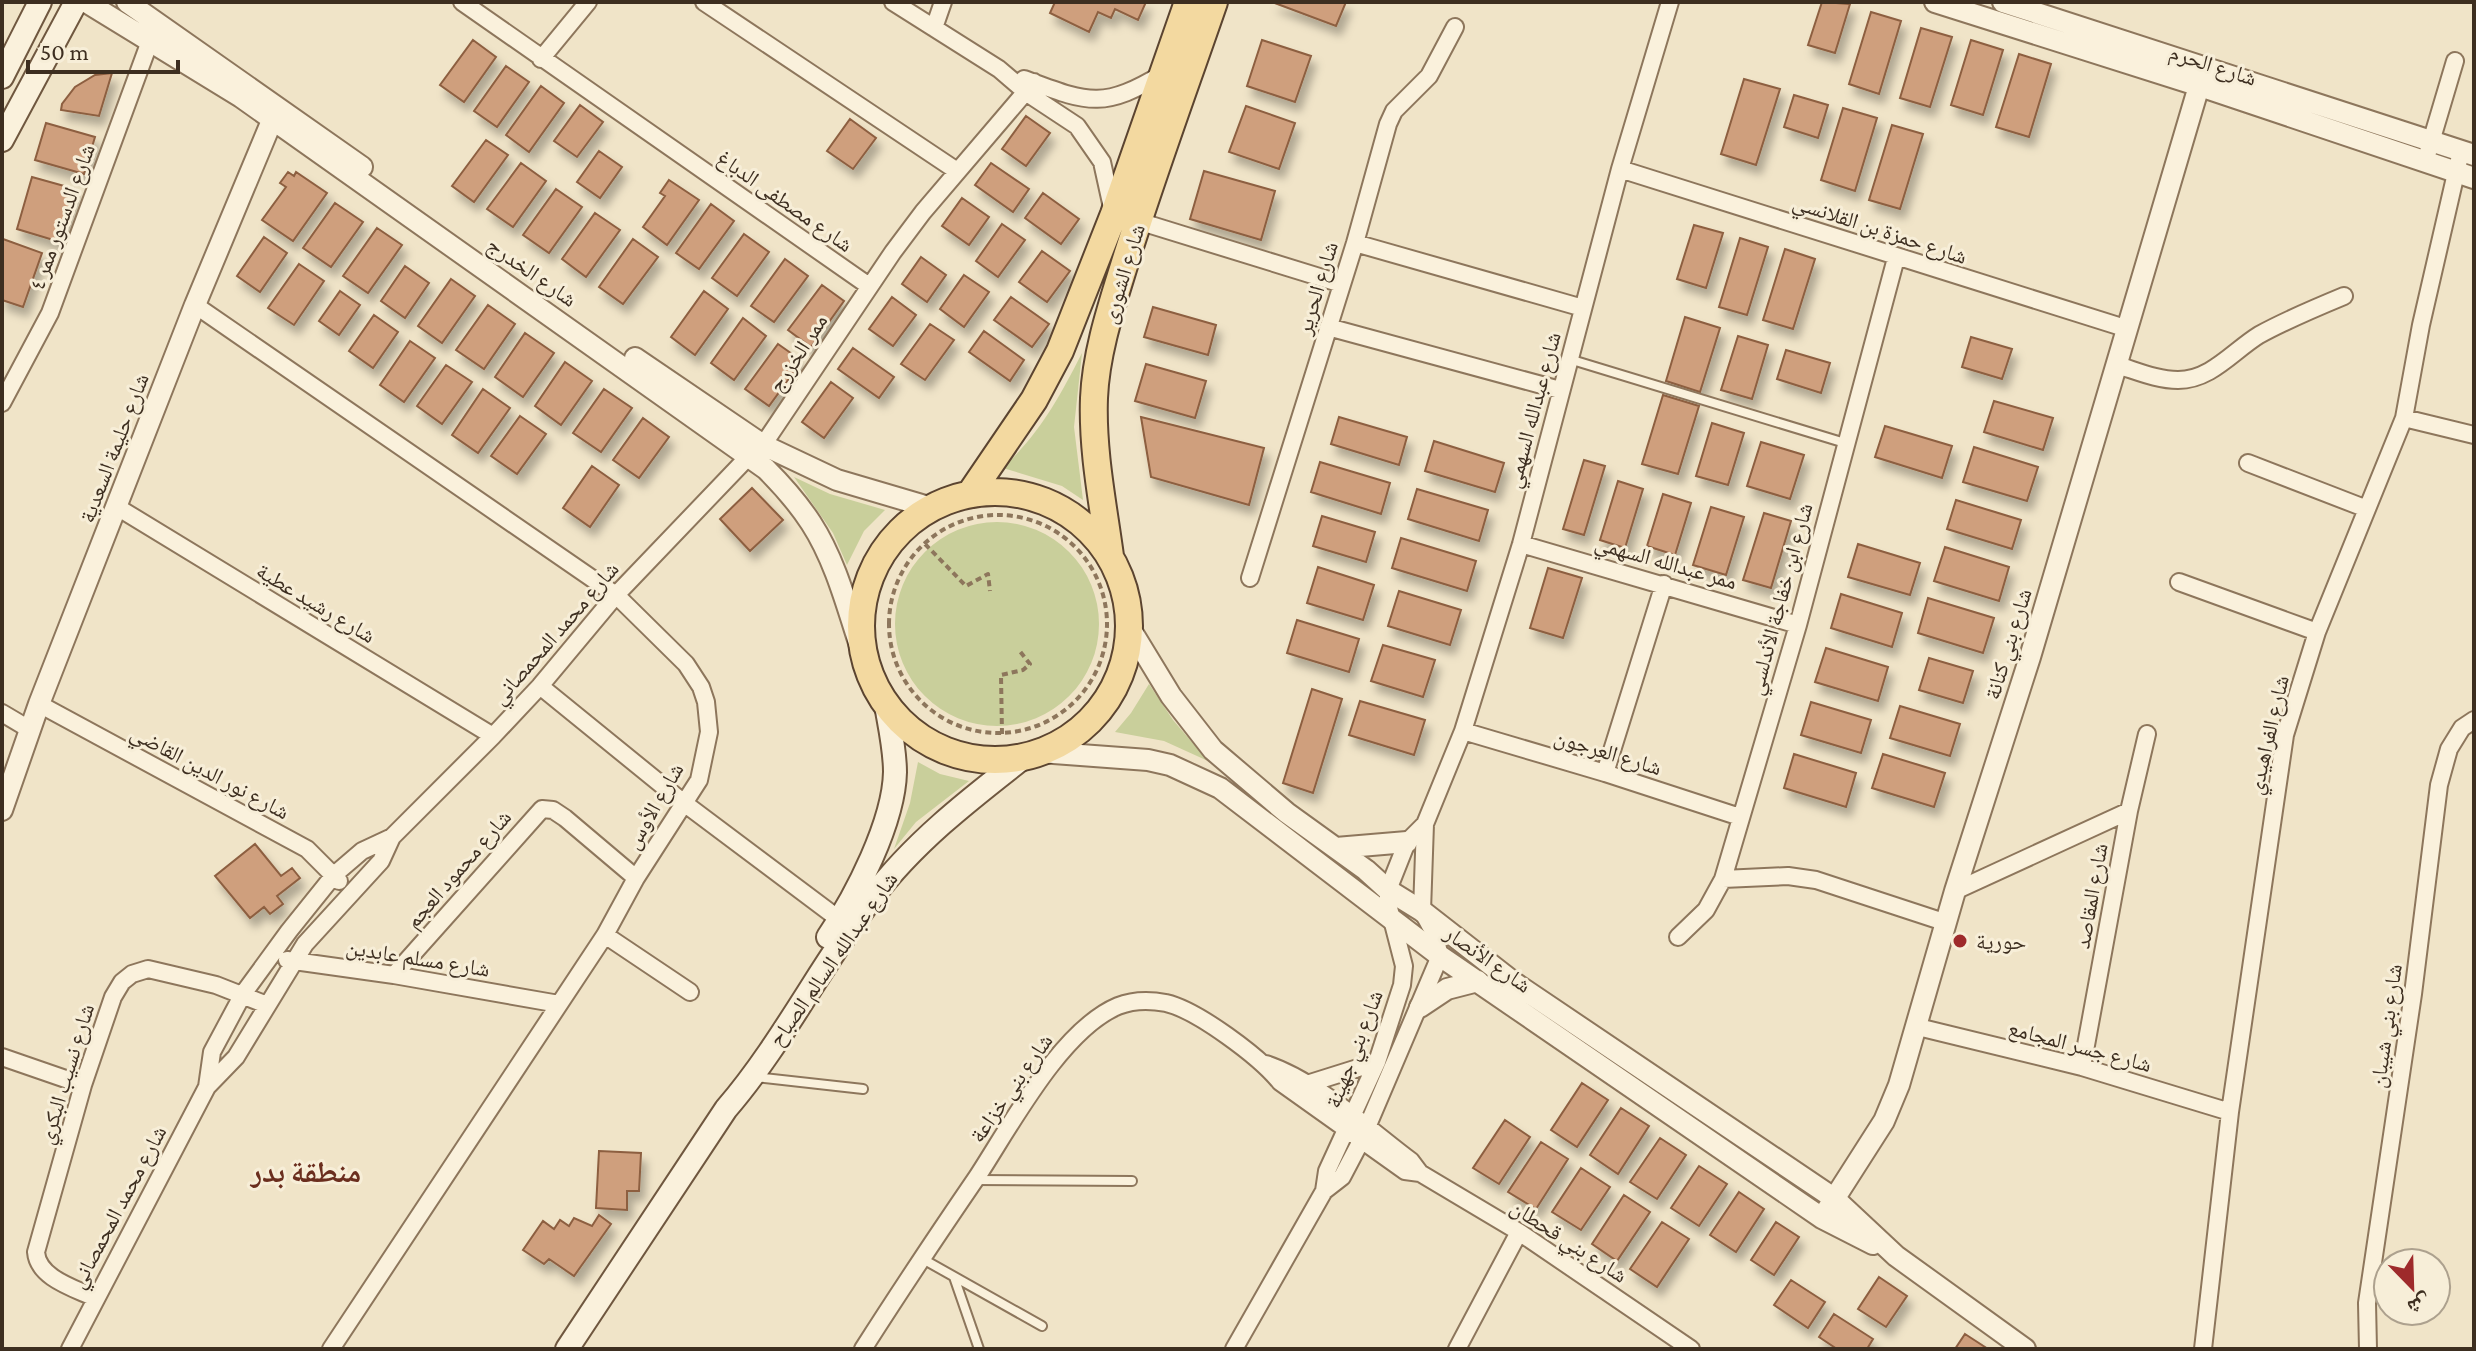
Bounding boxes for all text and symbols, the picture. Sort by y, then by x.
scale bar [28,24,178,74]
text: 50 m [40,38,89,65]
street label: شارع الحرم [2166,39,2260,93]
street label: شارع الدستور ممر ٤ [24,141,101,294]
street label: شارع مصطفى الدباغ [712,145,858,258]
street label: شارع حمزة بن القلانسي [1788,189,1970,273]
street label: شارع الشورى [1096,221,1151,327]
street label: شارع الخدرج [482,232,582,313]
street label: شارع الحرير [1291,239,1344,339]
street label: ممر الخزرج [764,309,833,397]
street label: شارع عبدالله السهمي [1500,329,1570,492]
street label: شارع حليمة السعدية [74,370,155,527]
street label: شارع ابن خفاجة الأندلسي [1742,500,1822,699]
street label: ممر عبدالله السهمي [1591,530,1740,599]
street label: شارع محمد المحمصاني [486,557,627,712]
street label: شارع رشيد عطية [252,558,380,649]
street label: شارع بني كنانة [1979,585,2041,704]
street label: شارع الفراهيدي [2242,673,2298,798]
street label: شارع نور الدين القاضي [124,720,294,828]
street label: شارع العرجون [1551,724,1665,781]
street label: شارع الأوس [619,759,689,854]
street label: شارع محمود العجم [400,805,518,935]
street label: شارع المقاصد [2069,841,2114,951]
street label: شارع عبدالله السالم الصباح [763,867,904,1052]
street label: شارع الأنصار [1439,920,1536,999]
place label: حورية [1976,929,2026,954]
marker: حورية [1951,932,1969,950]
street label: شارع مسلم عابدين [344,934,492,984]
street label: شارع بني شيبان [2365,962,2412,1090]
street label: شارع بني جهينة [1320,986,1392,1113]
street label: شارع نسيب البكري [33,1001,104,1149]
street label: شارع جسر المجامع [2005,1015,2154,1078]
street label: شارع بني خزاعة [964,1029,1061,1150]
street label: شارع محمد المحمصاني [65,1121,176,1295]
district label: منطقة بدر [249,1155,361,1189]
street label: شارع بني قحطان [1504,1194,1632,1292]
north arrow [2372,1247,2452,1327]
text: ش [2404,1288,2435,1321]

